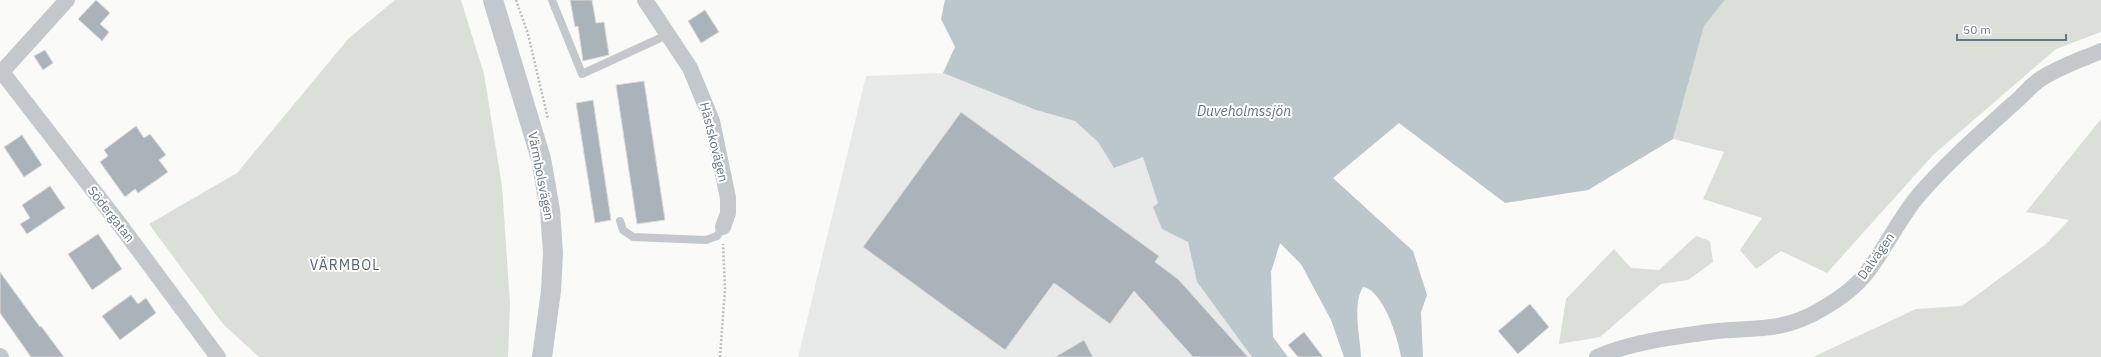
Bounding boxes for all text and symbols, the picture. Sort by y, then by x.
scale bar [1957,16,2066,42]
text: 50 m [1963,22,1991,37]
street label: Hästskovägen [696,100,732,184]
water label: Duveholmssjön [1197,102,1291,120]
street label: Värmbolsvägen [524,130,558,222]
street label: Södergatan [84,183,138,245]
street label: Dalvägen [1854,229,1898,283]
district label: VÄRMBOL [310,256,380,274]

